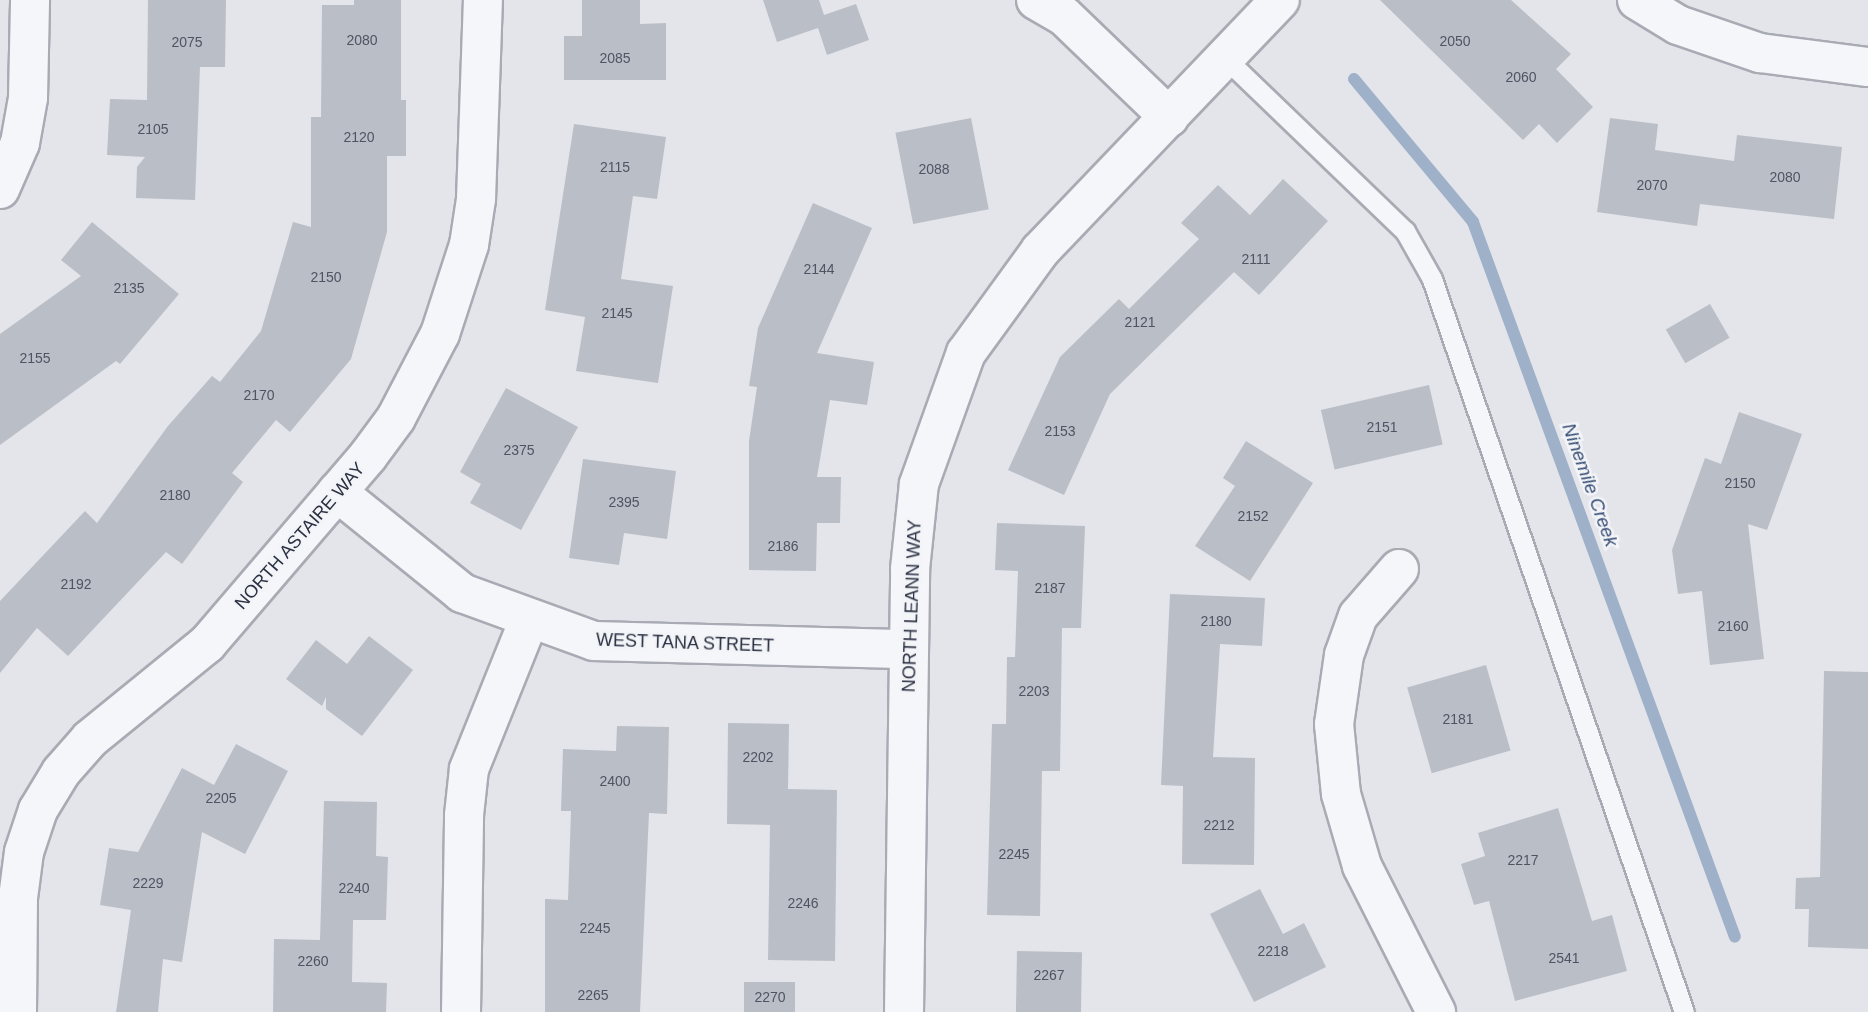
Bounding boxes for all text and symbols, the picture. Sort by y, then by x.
house number: 2080 [346,32,378,48]
house number: 2050 [1439,33,1471,49]
house number: 2075 [171,34,203,50]
house number: 2085 [599,50,631,66]
house number: 2060 [1505,69,1537,85]
house number: 2105 [137,121,169,137]
house number: 2120 [343,129,375,145]
house number: 2115 [600,159,630,175]
house number: 2088 [918,161,950,177]
house number: 2080 [1769,169,1801,185]
house number: 2070 [1636,177,1668,193]
house number: 2111 [1241,251,1271,267]
house number: 2144 [803,261,835,277]
house number: 2150 [310,269,342,285]
house number: 2135 [113,280,145,296]
house number: 2145 [601,305,633,321]
house number: 2121 [1124,314,1156,330]
house number: 2155 [19,350,51,366]
house number: 2170 [243,387,275,403]
house number: 2151 [1366,419,1398,435]
water label: Ninemile Creek [1557,420,1623,550]
house number: 2153 [1044,423,1076,439]
house number: 2375 [503,442,535,458]
street label: NORTH ASTAIRE WAY [230,458,370,614]
house number: 2150 [1724,475,1756,491]
house number: 2180 [159,487,191,503]
house number: 2395 [608,494,640,510]
house number: 2152 [1237,508,1269,524]
street label: NORTH LEANN WAY [898,519,926,693]
house number: 2186 [767,538,799,554]
house number: 2192 [60,576,92,592]
house number: 2187 [1034,580,1066,596]
house number: 2180 [1200,613,1232,629]
house number: 2160 [1717,618,1749,634]
street label: WEST TANA STREET [595,629,775,657]
house number: 2203 [1018,683,1050,699]
house number: 2181 [1442,711,1474,727]
house number: 2202 [742,749,774,765]
house number: 2400 [599,773,631,789]
house number: 2205 [205,790,237,806]
house number: 2212 [1203,817,1235,833]
house number: 2245 [998,846,1030,862]
house number: 2217 [1507,852,1539,868]
house number: 2229 [132,875,164,891]
house number: 2240 [338,880,370,896]
house number: 2246 [787,895,819,911]
house number: 2245 [579,920,611,936]
house number: 2218 [1257,943,1289,959]
house number: 2541 [1548,950,1580,966]
house number: 2260 [297,953,329,969]
house number: 2267 [1033,967,1065,983]
house number: 2265 [577,987,609,1003]
house number: 2270 [754,989,786,1005]

